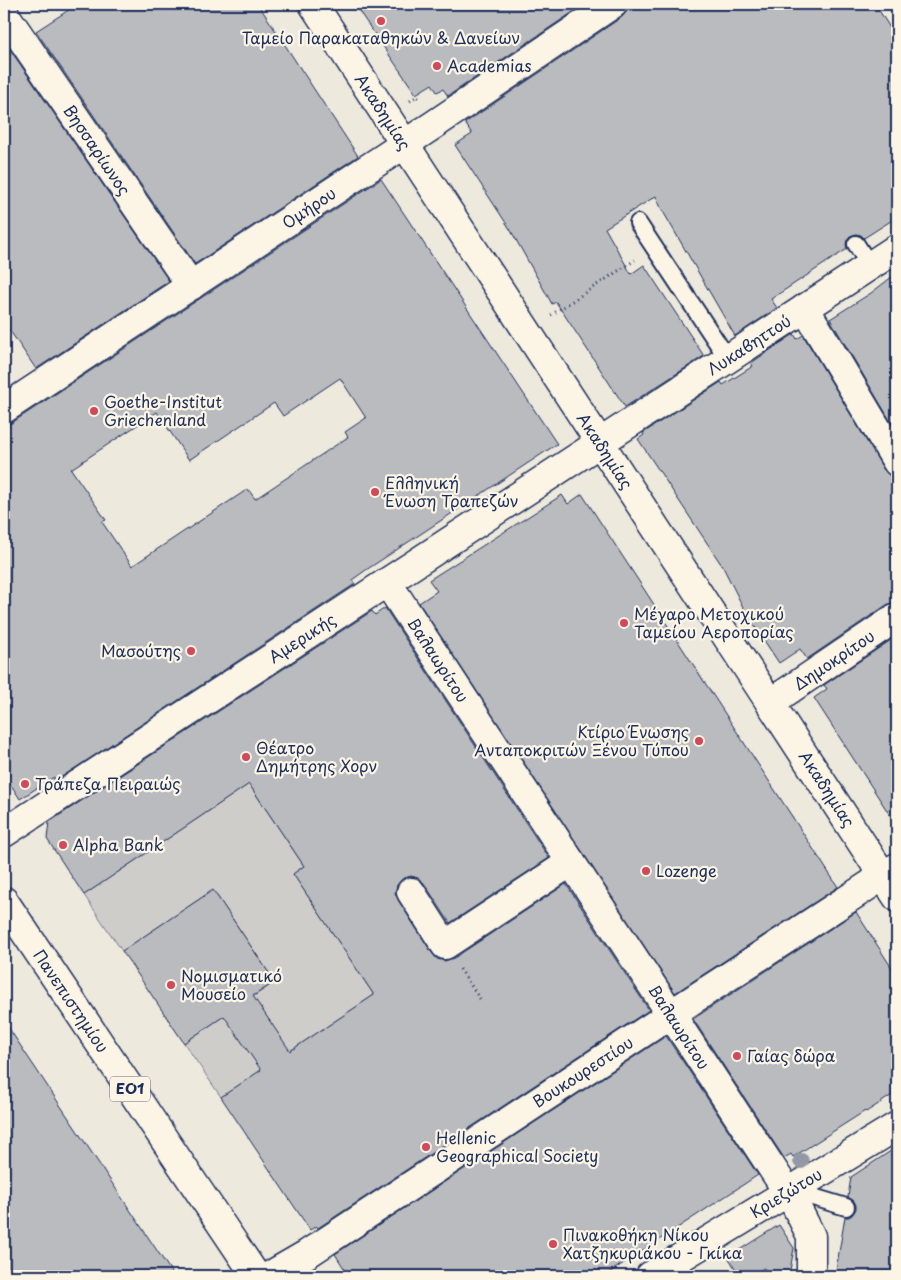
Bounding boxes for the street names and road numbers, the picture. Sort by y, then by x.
street label: Ακαδημίας [350,68,418,154]
street label: Βησσαρίωνος [59,99,137,200]
street label: Ομήρου [277,180,340,234]
street label: Λυκαβηττού [702,308,795,380]
street label: Ακαδημίας [572,407,640,493]
street label: Αμερικής [263,606,340,668]
street label: Βαλαωρίτου [402,612,475,707]
street label: Δημοκρίτου [788,623,879,695]
street label: Ακαδημίας [794,745,862,831]
street label: Πανεπιστημίου [28,944,115,1057]
street label: Βαλαωρίτου [643,979,716,1074]
street label: Βουκουρεστίου [527,1030,637,1113]
road number: ΕΟ1 [110,1076,150,1102]
street label: Κριεζώτου [745,1161,826,1223]

